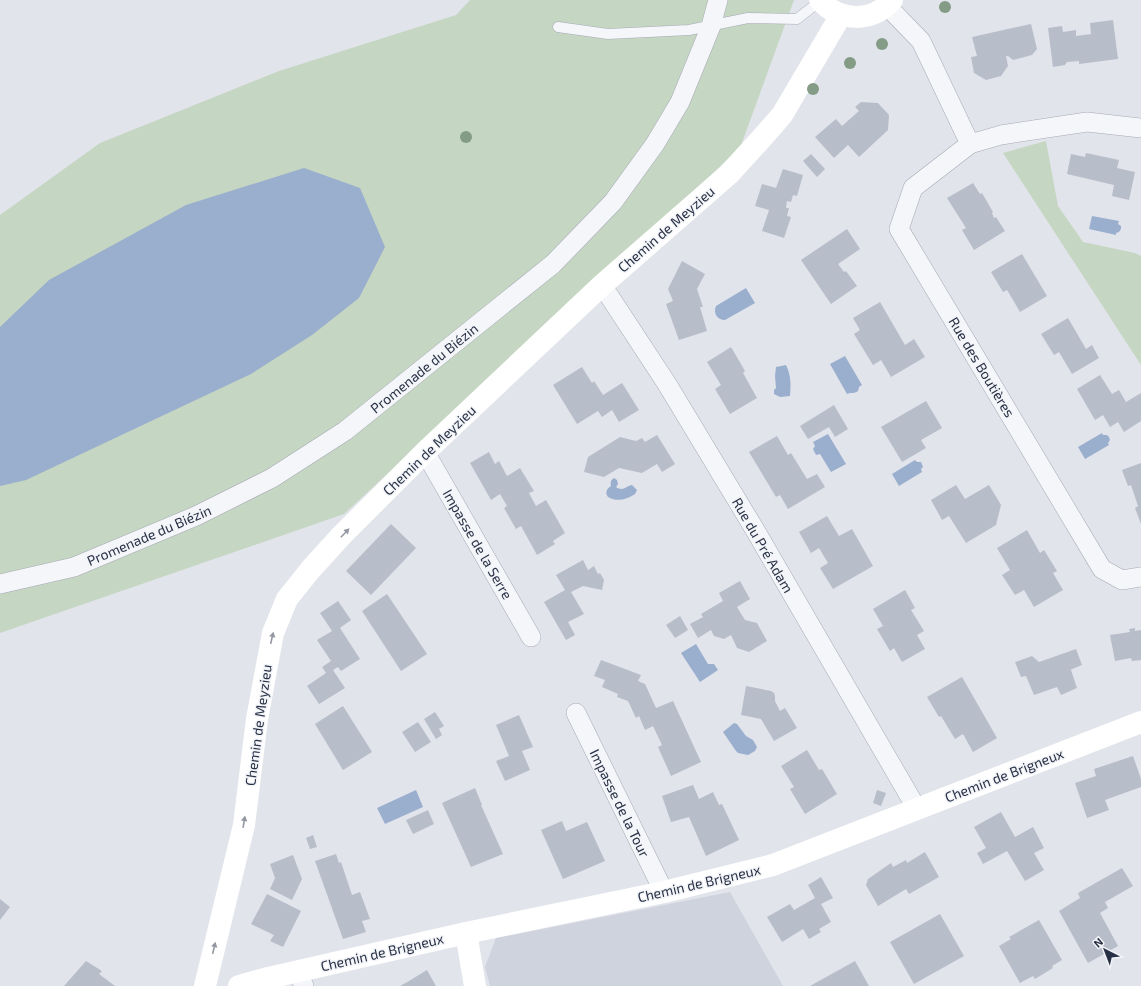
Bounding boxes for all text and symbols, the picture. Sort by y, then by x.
street label: Chemin de Meyzieu [614,182,718,276]
street label: Rue des Boutières [945,314,1019,420]
street label: Promenade du Biézin [367,319,481,417]
street label: Chemin de Meyzieu [379,401,479,499]
street label: Impasse de la Serre [440,486,516,602]
street label: Rue du Pré Adam [729,494,797,596]
street label: Promenade du Biézin [84,501,214,569]
one-way arrow [340,528,350,538]
one-way arrow [269,632,275,644]
street label: Chemin de Meyzieu [241,663,275,787]
street label: Chemin de Brigneux [942,744,1066,805]
street label: Impasse de la Tour [586,746,654,860]
one-way arrow [241,816,247,828]
street label: Chemin de Brigneux [636,860,763,905]
street label: Chemin de Brigneux [319,929,446,974]
north arrow [1085,930,1125,970]
text: N [1091,935,1105,950]
one-way arrow [211,942,217,954]

